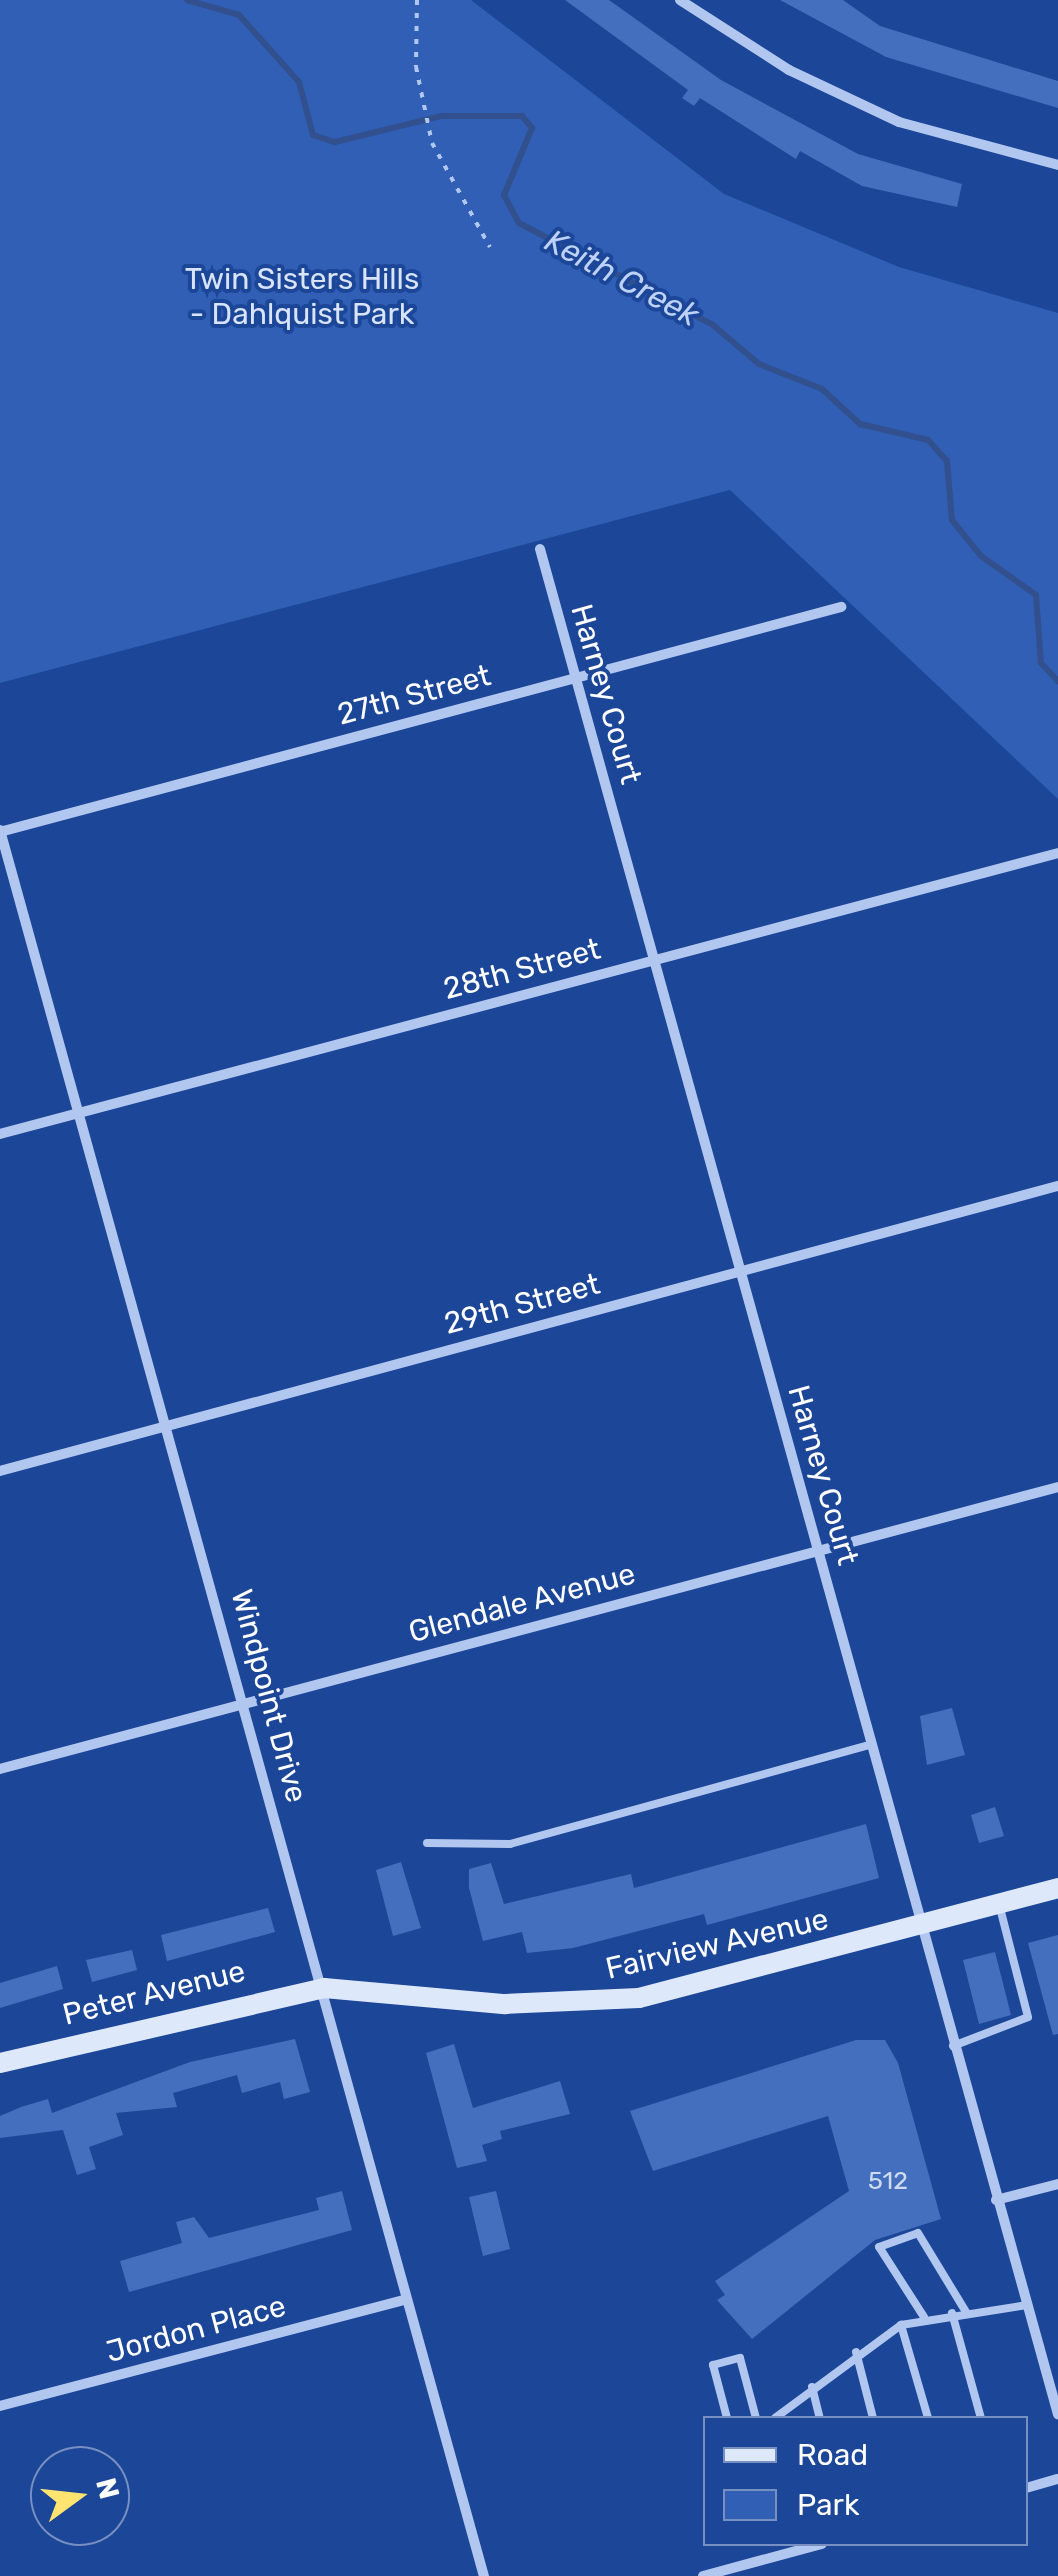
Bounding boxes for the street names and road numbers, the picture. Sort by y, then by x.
street label: Harney Court [563,600,649,788]
street label: 27th Street [333,657,495,733]
street label: 28th Street [440,931,604,1007]
street label: 29th Street [440,1266,604,1342]
street label: Harney Court [780,1381,866,1569]
street label: Glendale Avenue [405,1555,639,1651]
street label: Windpoint Drive [223,1586,315,1806]
street label: Fairview Avenue [602,1901,832,1987]
street label: Peter Avenue [58,1953,250,2033]
street label: Jordon Place [102,2288,290,2370]

